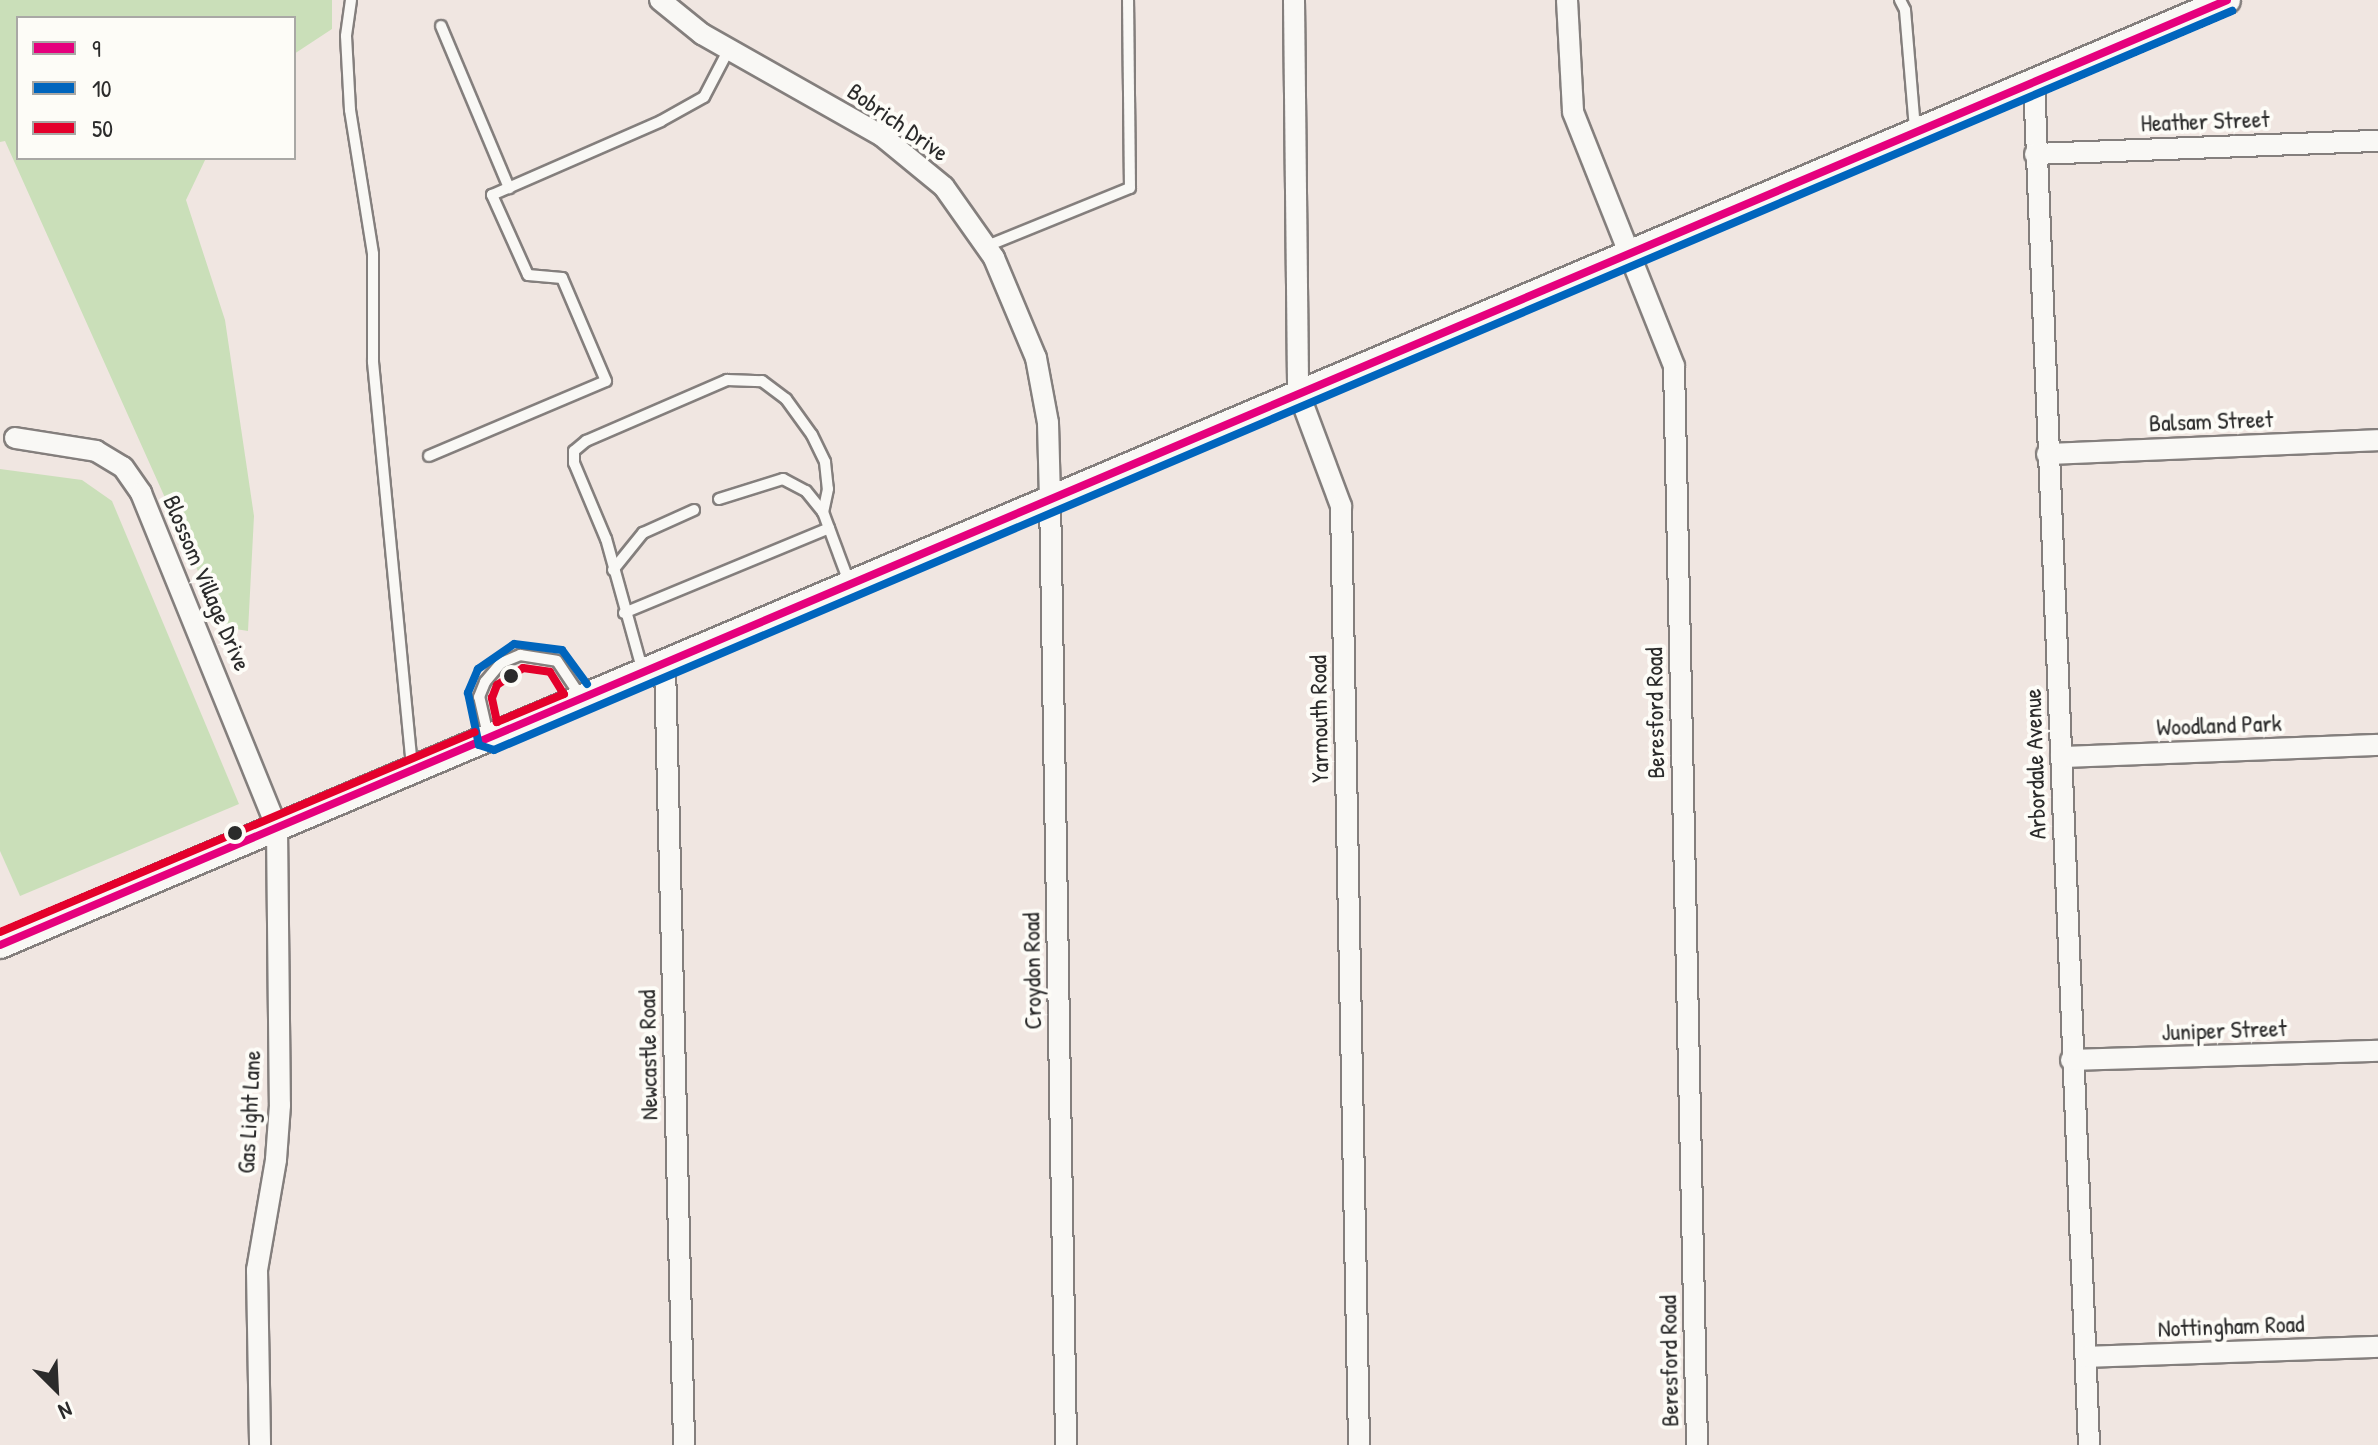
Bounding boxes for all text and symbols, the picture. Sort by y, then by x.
legend [16,16,296,160]
text: 9 [92,32,101,64]
text: 10 [92,72,111,104]
street label: Bobrich Drive [842,77,954,167]
street label: Heather Street [2140,104,2270,138]
text: 50 [92,112,113,144]
street label: Balsam Street [2148,404,2274,438]
street label: Blossom Village Drive [157,491,257,675]
street label: Beresford Road [1639,647,1671,779]
street label: Yarmouth Road [1303,655,1335,783]
unlabelled marker [503,668,519,684]
street label: Arbordale Avenue [2018,688,2052,840]
street label: Woodland Park [2156,708,2282,742]
unlabelled marker [227,825,243,841]
street label: Croydon Road [1017,912,1047,1030]
street label: Newcastle Road [632,990,664,1120]
street label: Juniper Street [2161,1013,2287,1047]
street label: Gas Light Lane [231,1050,267,1174]
street label: Beresford Road [1653,1295,1685,1427]
street label: Nottingham Road [2157,1309,2305,1343]
north arrow [16,1349,96,1429]
text: N [54,1395,77,1427]

